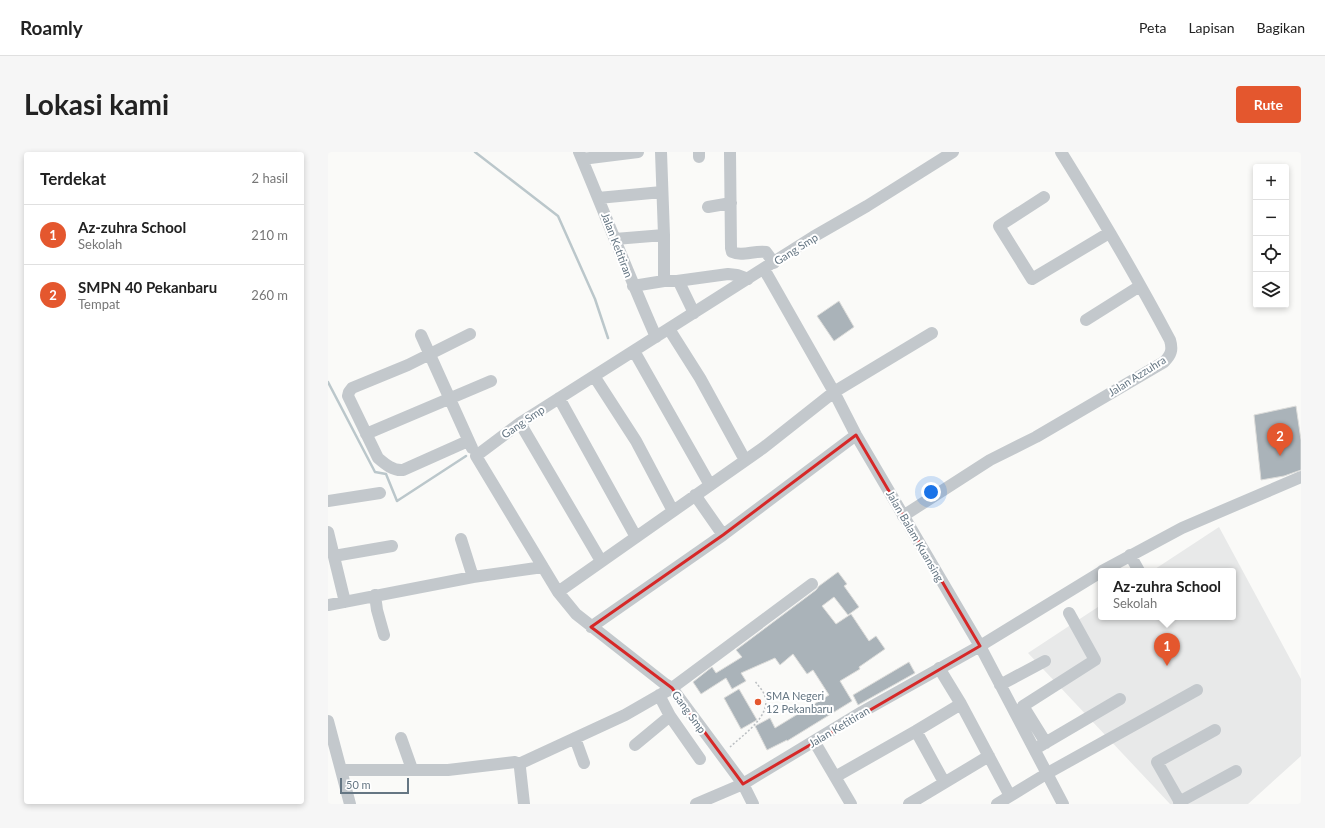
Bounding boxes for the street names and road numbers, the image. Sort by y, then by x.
street label: Jalan Ketitiran [599,210,636,279]
street label: Gang Smp [771,230,820,267]
street label: Jalan Azzuhra [1105,353,1168,398]
street label: Gang Smp [499,402,547,441]
street label: Jalan Balam Kuansing [884,488,947,584]
street label: Gang Smp [670,688,709,735]
street label: Jalan Ketitiran [806,703,872,750]

